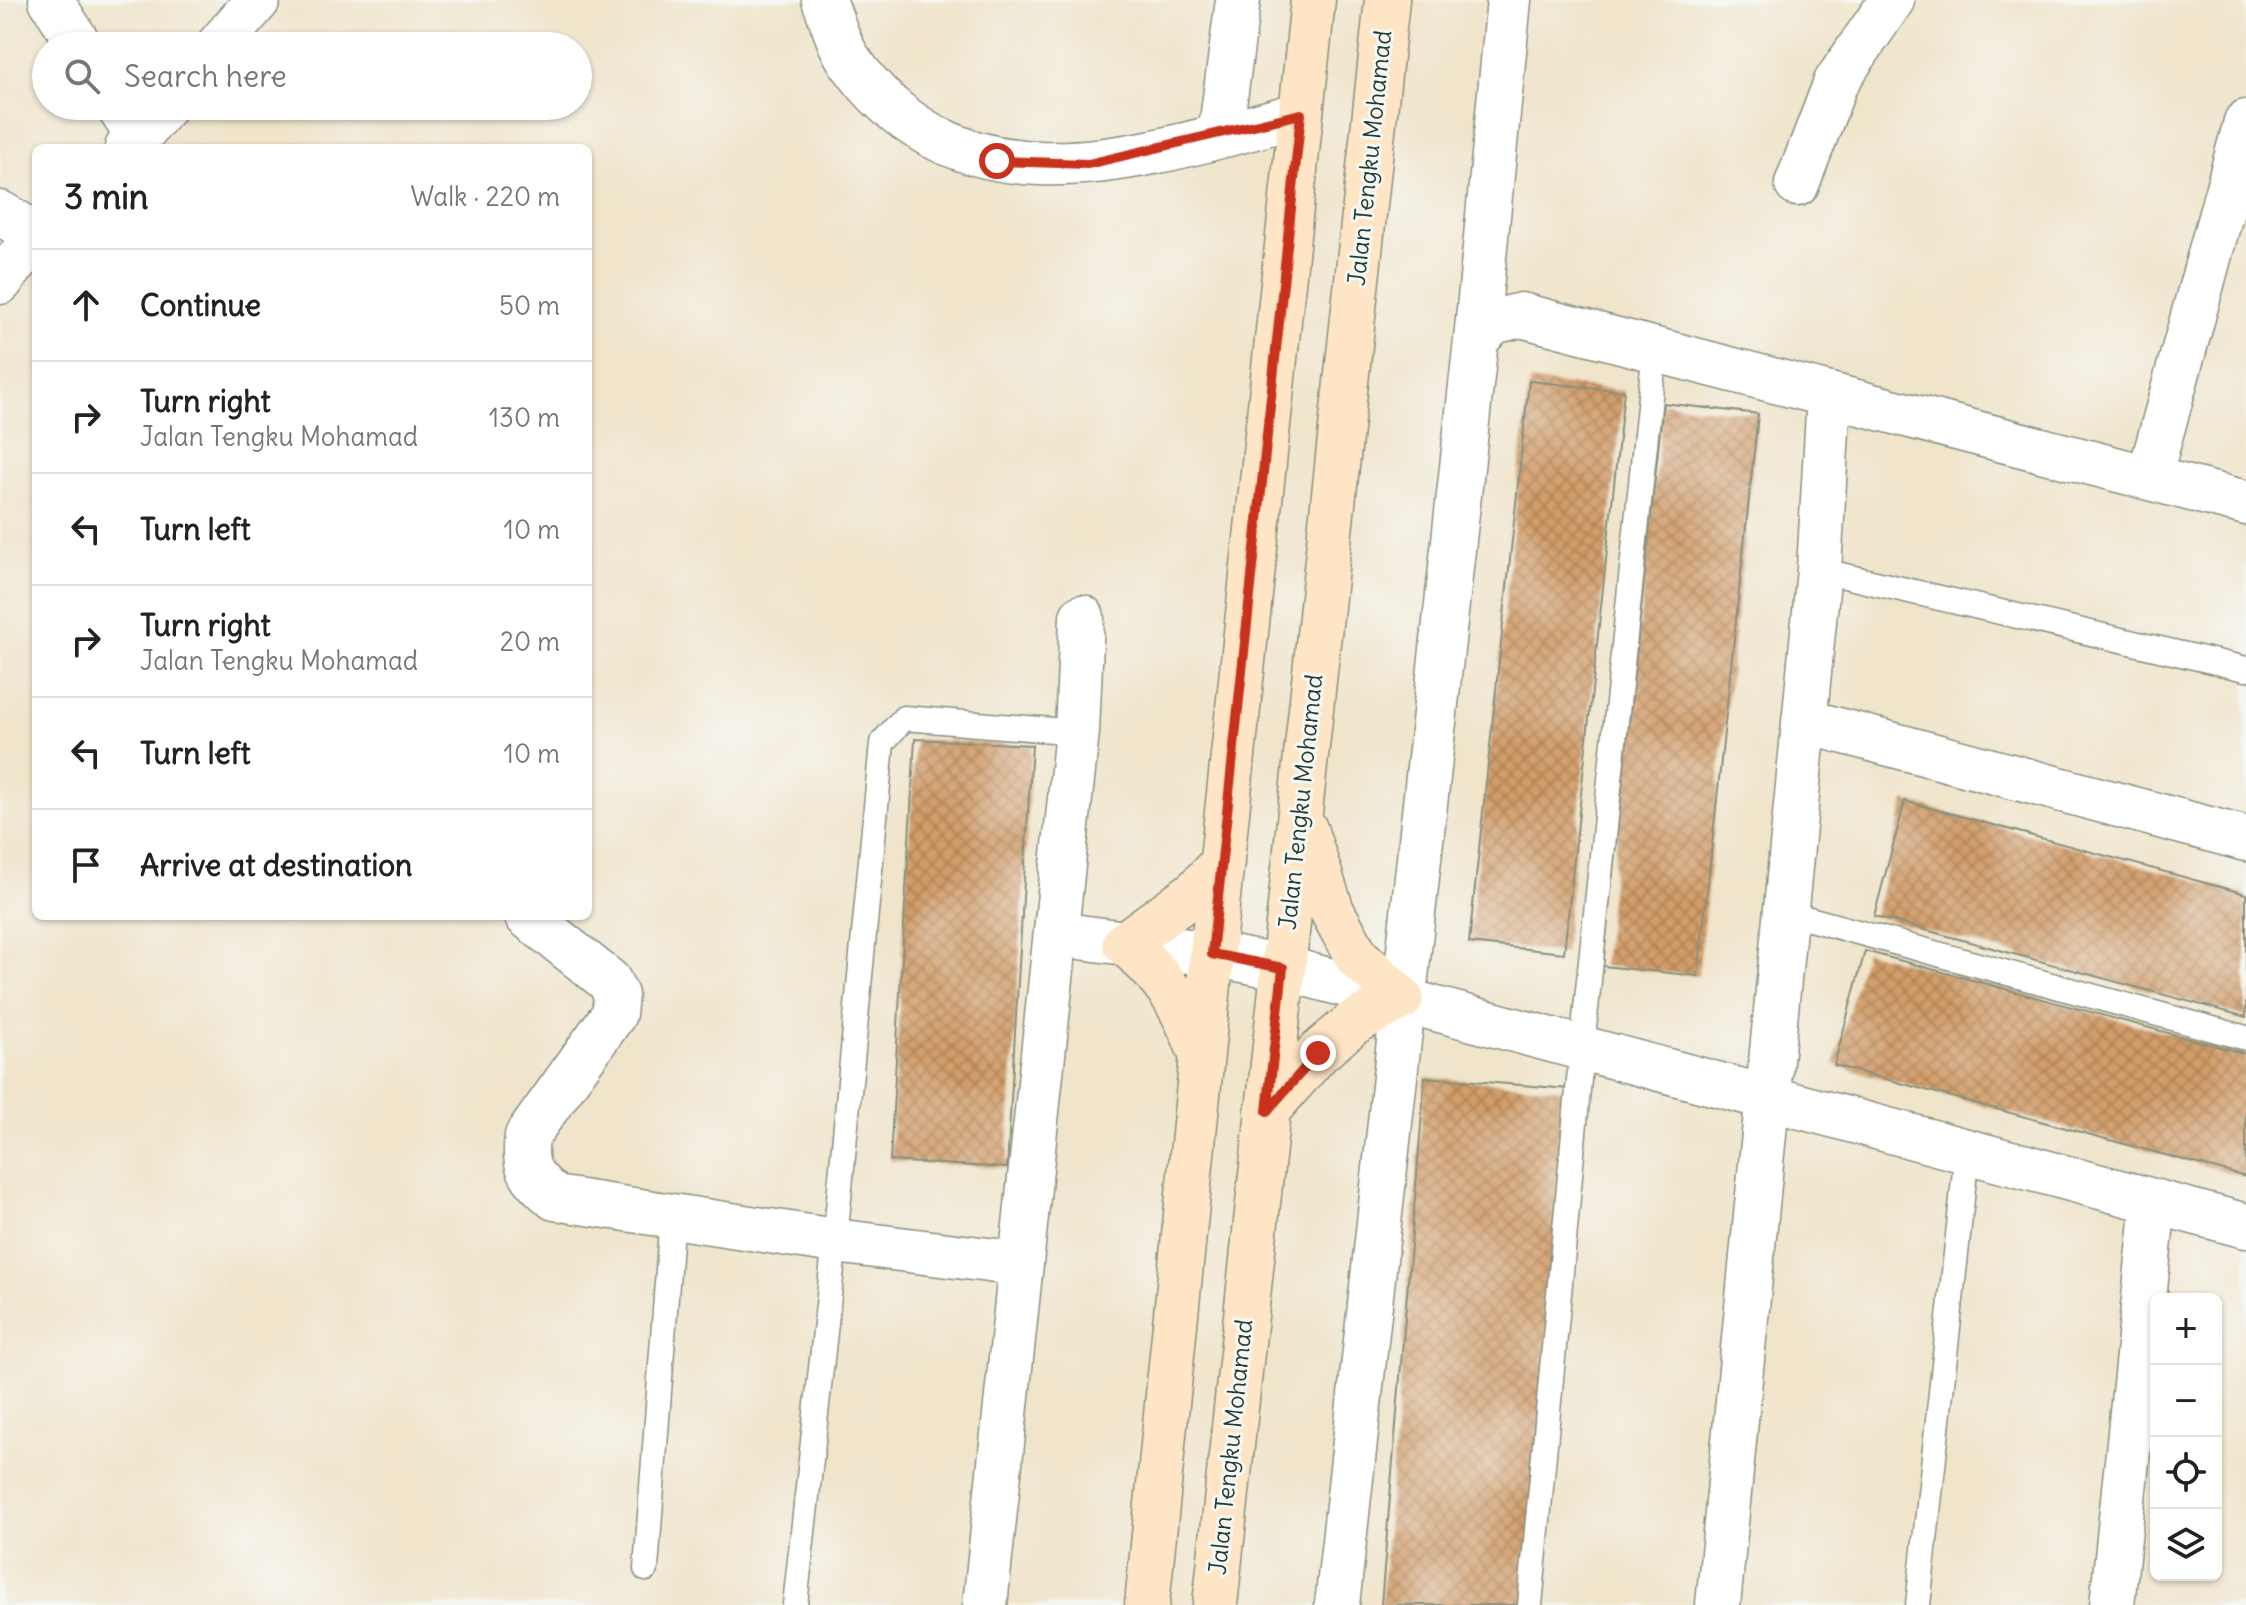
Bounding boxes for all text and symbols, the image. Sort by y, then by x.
street label: Jalan Tengku Mohamad [1341,29,1397,287]
search box [32,32,592,120]
icon: search [60,54,104,98]
text: Search here [124,57,287,95]
route start [979,143,1015,179]
text: 3 min [64,175,149,218]
text: Walk · 220 m [411,180,560,213]
icon: ahead [64,283,108,327]
text: Continue [140,286,261,324]
text: 50 m [499,289,560,322]
text: Turn right [140,382,271,420]
icon: right [64,395,108,439]
text: 130 m [489,401,560,434]
text: Jalan Tengku Mohamad [140,420,418,453]
icon: left [64,507,108,551]
text: Turn left [140,510,251,548]
text: 10 m [504,513,560,546]
text: Turn right [140,606,271,644]
icon: right [64,619,108,663]
text: 20 m [500,625,560,658]
text: Jalan Tengku Mohamad [140,644,418,677]
street label: Jalan Tengku Mohamad [1272,673,1328,931]
icon: left [64,731,108,775]
text: Turn left [140,734,251,772]
text: 10 m [504,737,560,770]
icon: arrive [64,843,108,887]
text: Arrive at destination [140,846,412,884]
route end [1300,1035,1336,1071]
map controls [2150,1293,2222,1581]
button: + [2150,1293,2222,1365]
street label: Jalan Tengku Mohamad [1202,1318,1258,1576]
button: − [2150,1365,2222,1437]
button: locate [2150,1437,2222,1509]
button: layers [2150,1509,2222,1581]

